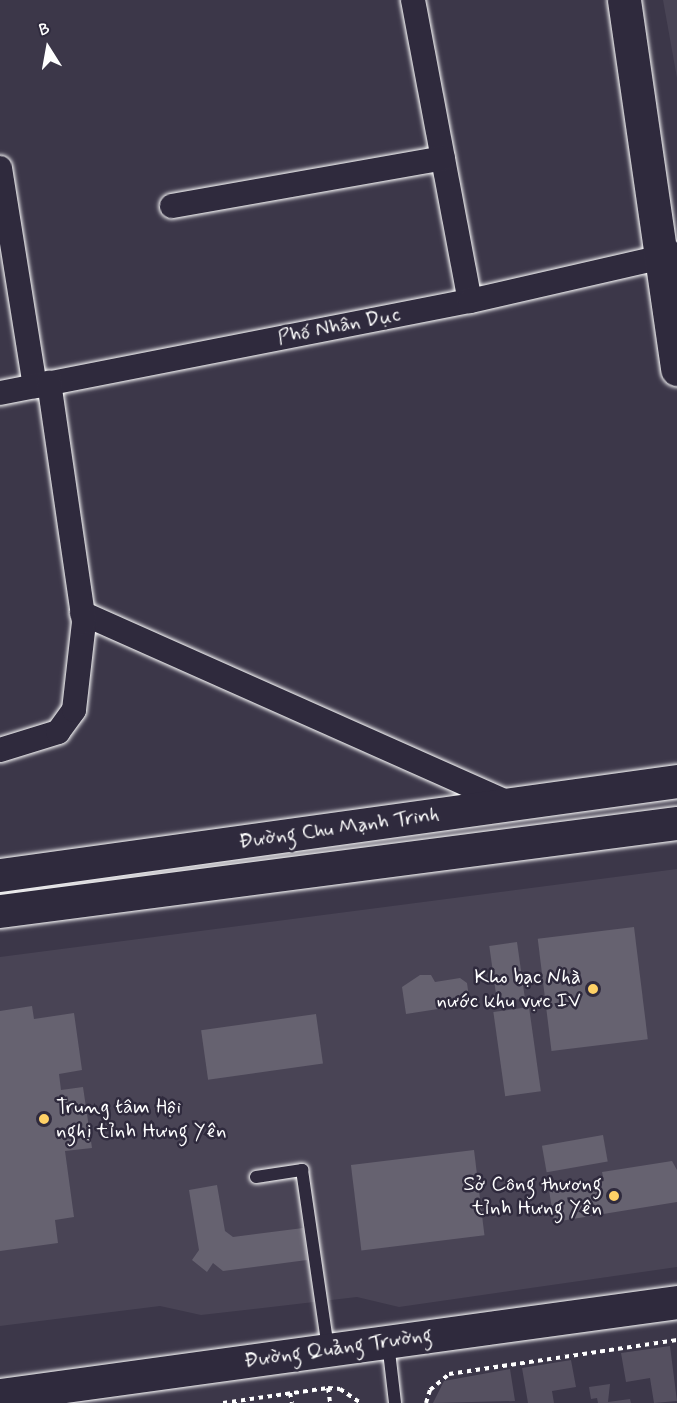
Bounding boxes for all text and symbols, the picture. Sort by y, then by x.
north arrow [18,18,78,78]
text: B [37,19,51,41]
street label: Phố Nhân Dục [275,302,403,350]
street label: Đường Chu Mạnh Trinh [234,801,444,855]
place label: Kho bạc Nhà nước khu vực IV [436,964,581,1014]
marker: Kho bạc Nhà nước khu vực IV [586,982,600,996]
place label: Trung tâm Hội nghị tỉnh Hưng Yên [56,1094,229,1144]
marker: Trung tâm Hội nghị tỉnh Hưng Yên [37,1112,51,1126]
place label: Sở Công thương tỉnh Hưng Yên [463,1171,602,1221]
marker: Sở Công thương tỉnh Hưng Yên [607,1189,621,1203]
street label: Đường Quảng Trường [244,1323,432,1373]

